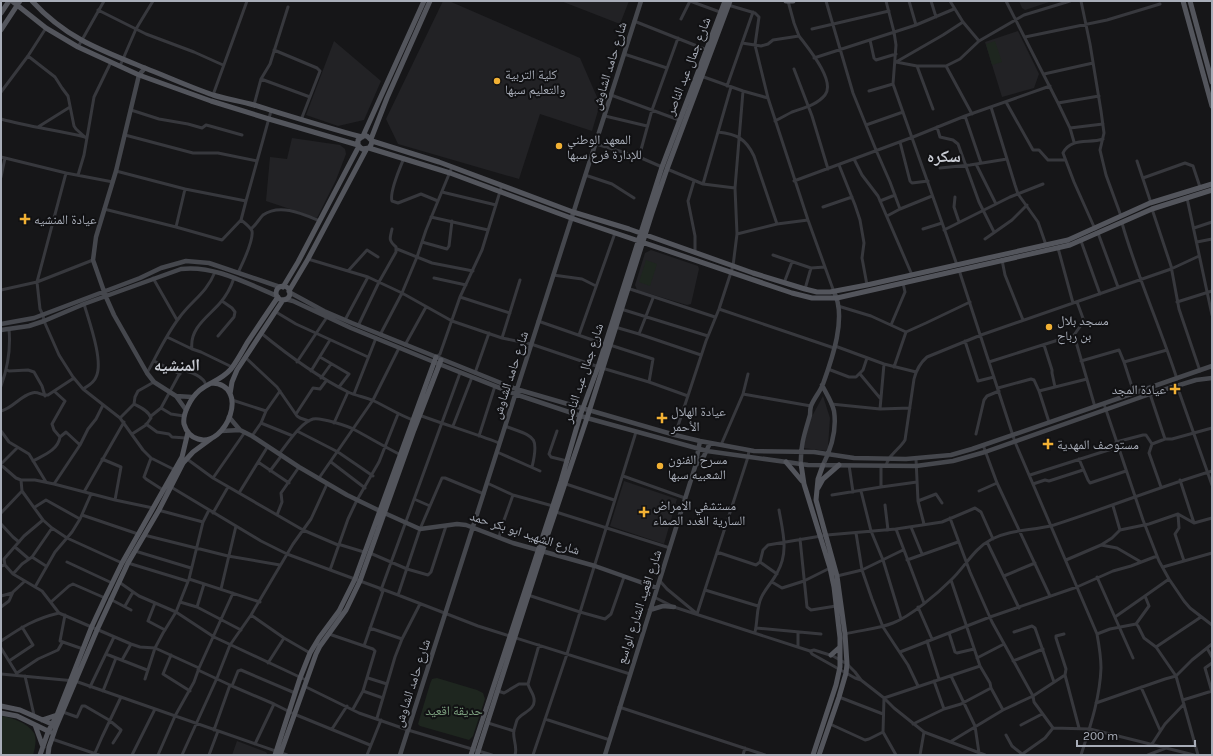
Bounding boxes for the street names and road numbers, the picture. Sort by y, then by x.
street label: شارع جمال عبد الناصر [662,15,715,119]
street label: شارع حامد الشاوش [588,20,631,113]
street label: شارع جمال عبد الناصر [560,321,608,426]
street label: شارع حامد الشاوش [489,329,533,421]
street label: شارع الشهيد ابو بكر حمد [468,508,582,560]
street label: شارع اقعيد الشارع الواسع [613,548,666,667]
street label: شارع حامد الشاوش [391,637,435,729]

